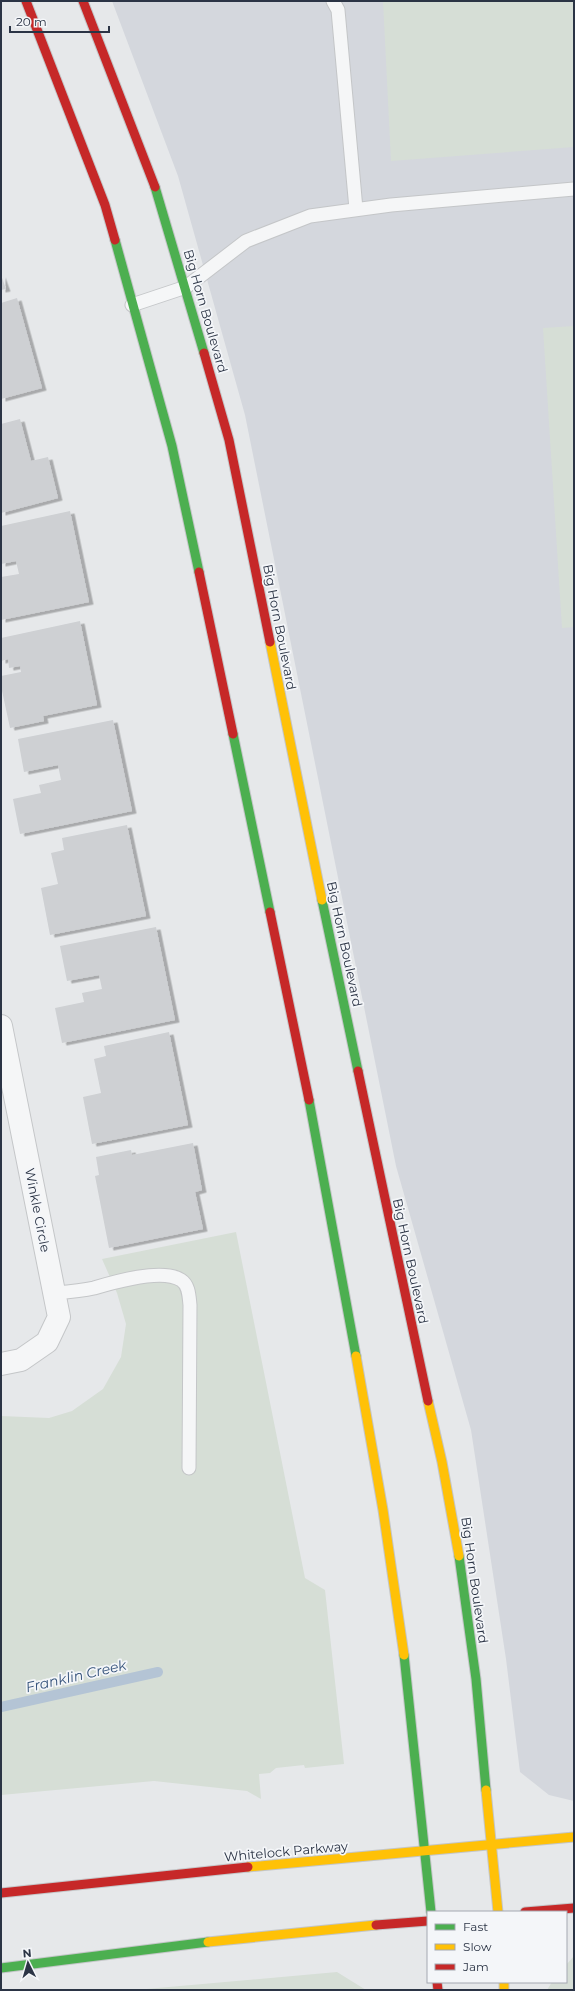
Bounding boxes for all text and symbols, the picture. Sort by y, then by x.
scale bar [10,8,109,34]
text: 20 m [16,14,47,29]
street label: Big Horn Boulevard [181,247,231,375]
street label: Big Horn Boulevard [260,563,300,691]
street label: Big Horn Boulevard [324,880,366,1008]
street label: Winkle Circle [22,1167,54,1254]
street label: Big Horn Boulevard [390,1197,432,1325]
street label: Big Horn Boulevard [458,1516,492,1644]
water label: Franklin Creek [24,1656,129,1696]
street label: Whitelock Parkway [223,1838,350,1864]
legend [427,1911,567,1983]
text: Fast [463,1919,488,1934]
text: Slow [463,1939,492,1954]
north arrow [8,1943,48,1983]
text: N [22,1946,32,1960]
text: Jam [462,1959,489,1974]

